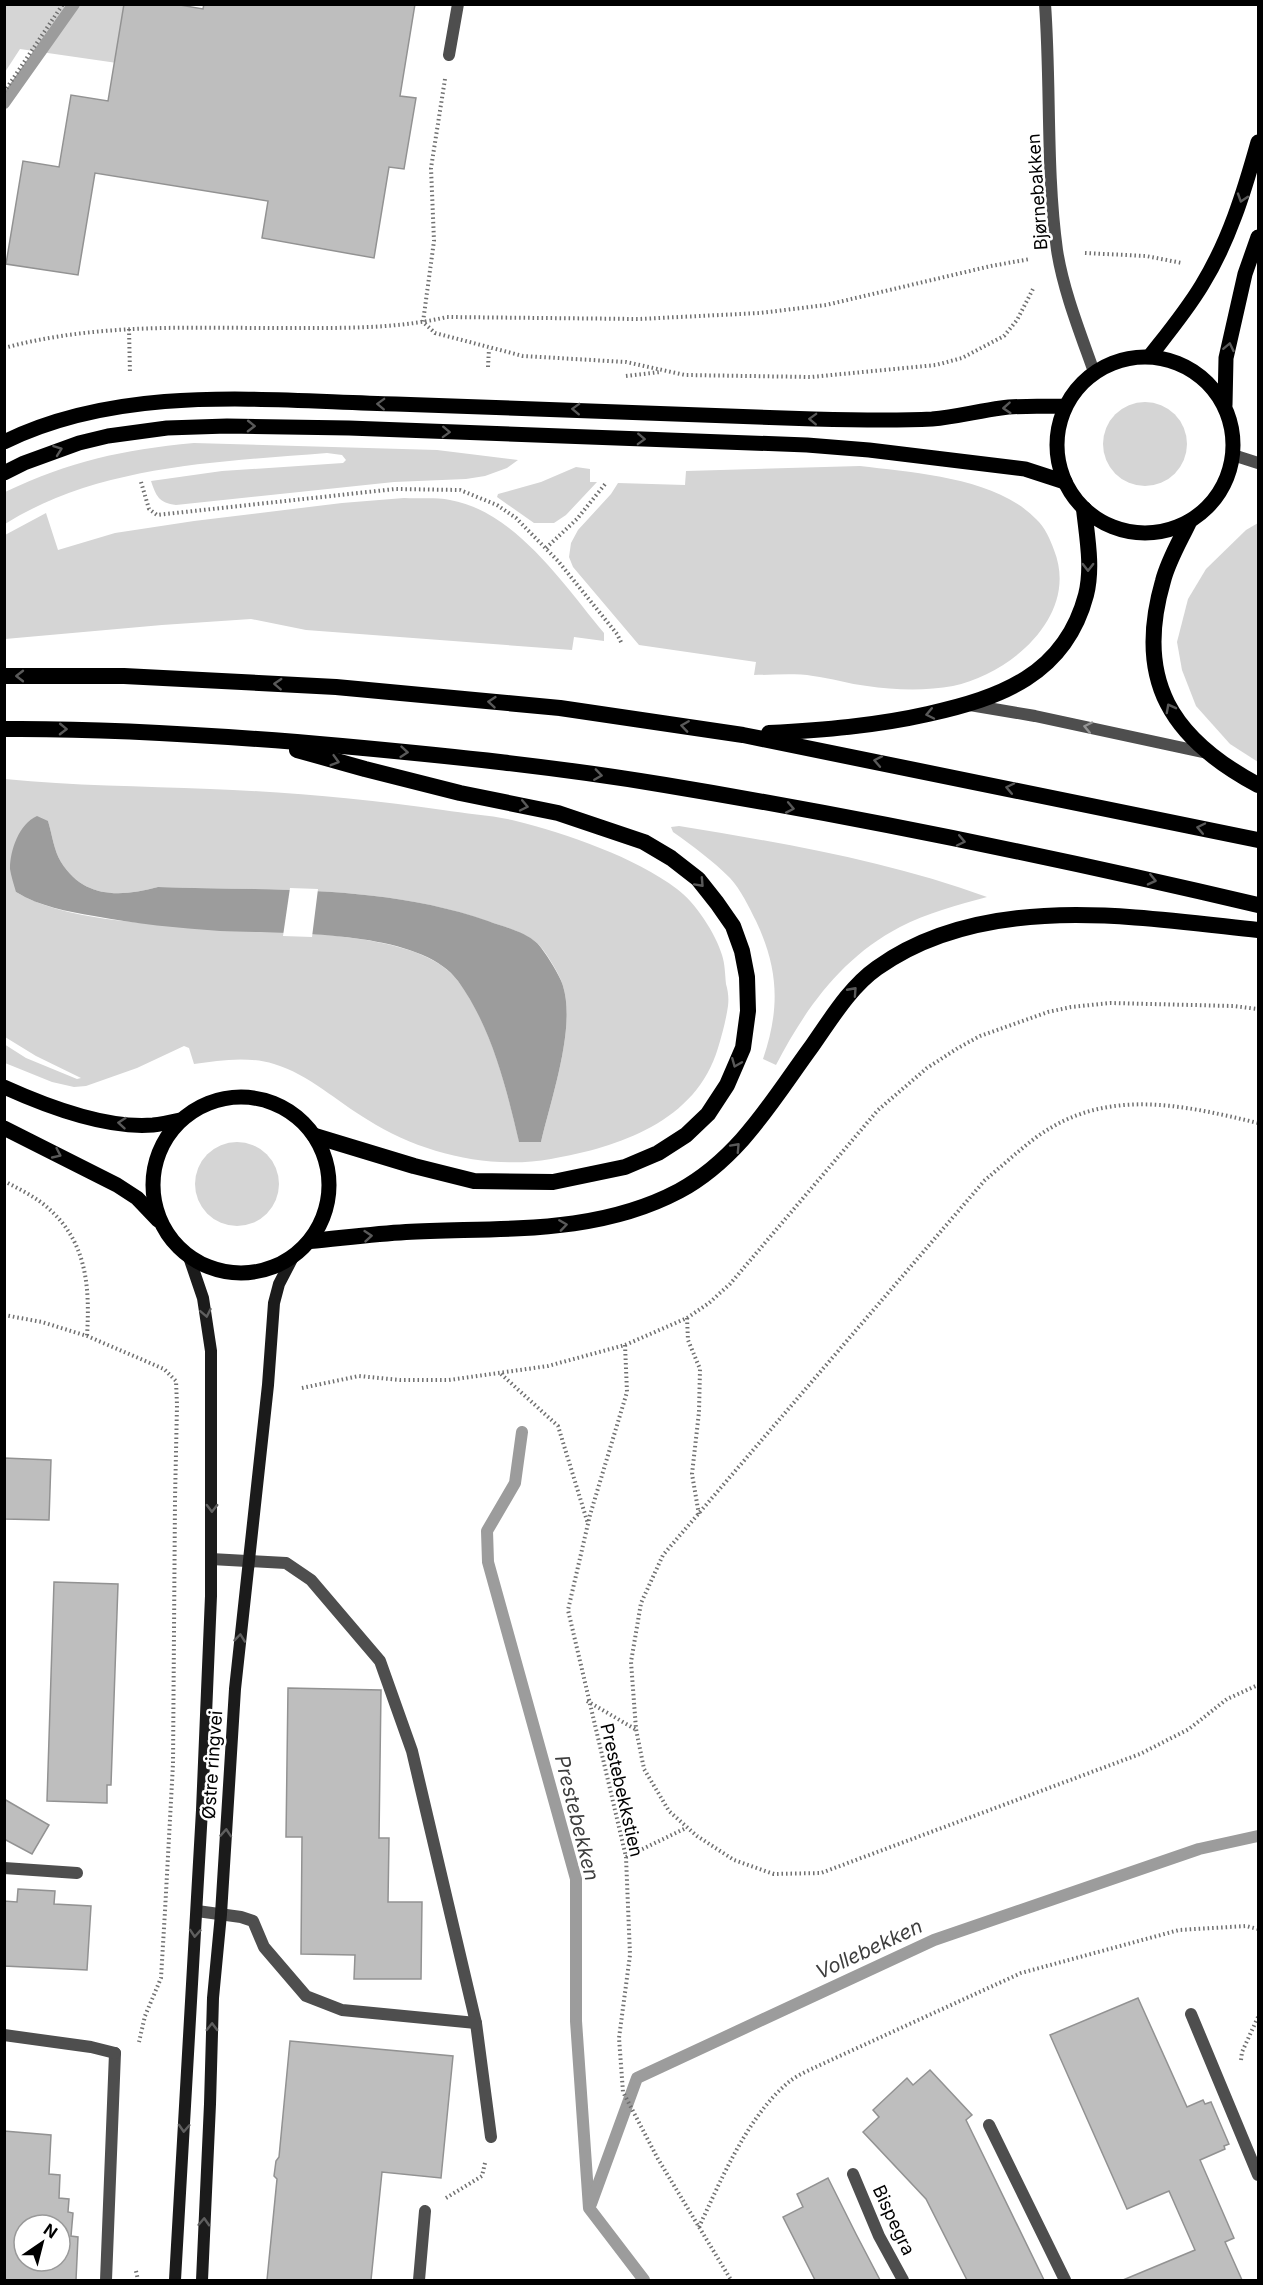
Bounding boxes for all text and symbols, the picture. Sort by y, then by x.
street label: Bjørnebakken [1022,133,1052,251]
one-way arrow [1237,192,1249,203]
one-way arrow [1221,342,1234,352]
one-way arrow [377,398,386,410]
one-way arrow [1002,401,1011,414]
one-way arrow [572,403,581,415]
one-way arrow [808,413,817,425]
one-way arrow [246,420,255,433]
one-way arrow [441,425,450,438]
one-way arrow [636,433,645,446]
one-way arrow [53,445,63,458]
one-way arrow [1082,562,1094,571]
one-way arrow [16,670,25,682]
one-way arrow [273,678,282,691]
one-way arrow [487,696,496,709]
one-way arrow [1165,703,1177,714]
one-way arrow [925,706,935,719]
one-way arrow [681,721,690,733]
one-way arrow [1083,721,1093,734]
one-way arrow [58,722,67,735]
one-way arrow [400,745,409,758]
one-way arrow [329,754,340,766]
one-way arrow [874,755,884,768]
one-way arrow [593,769,602,781]
one-way arrow [1006,782,1016,795]
one-way arrow [519,799,529,812]
one-way arrow [785,801,795,814]
one-way arrow [1197,822,1207,835]
one-way arrow [956,834,966,847]
one-way arrow [1147,873,1157,886]
one-way arrow [693,876,704,887]
one-way arrow [846,988,857,998]
one-way arrow [731,1057,743,1068]
one-way arrow [118,1117,127,1130]
one-way arrow [729,1143,740,1153]
one-way arrow [50,1147,61,1159]
one-way arrow [558,1220,567,1232]
one-way arrow [363,1230,373,1243]
one-way arrow [199,1308,212,1318]
one-way arrow [206,1503,218,1512]
one-way arrow [233,1634,246,1643]
street label: Østre ringvei [198,1710,226,1820]
street label: Prestebekkstien [596,1721,648,1859]
water label: Prestebekken [550,1753,604,1883]
one-way arrow [219,1828,232,1837]
water label: Vollebekken [812,1914,926,1984]
one-way arrow [189,1929,202,1938]
one-way arrow [206,2023,219,2032]
one-way arrow [177,2123,190,2132]
street label: Bispegra [869,2182,919,2258]
north arrow [12,2213,72,2273]
one-way arrow [197,2218,210,2227]
text: N [40,2219,61,2242]

